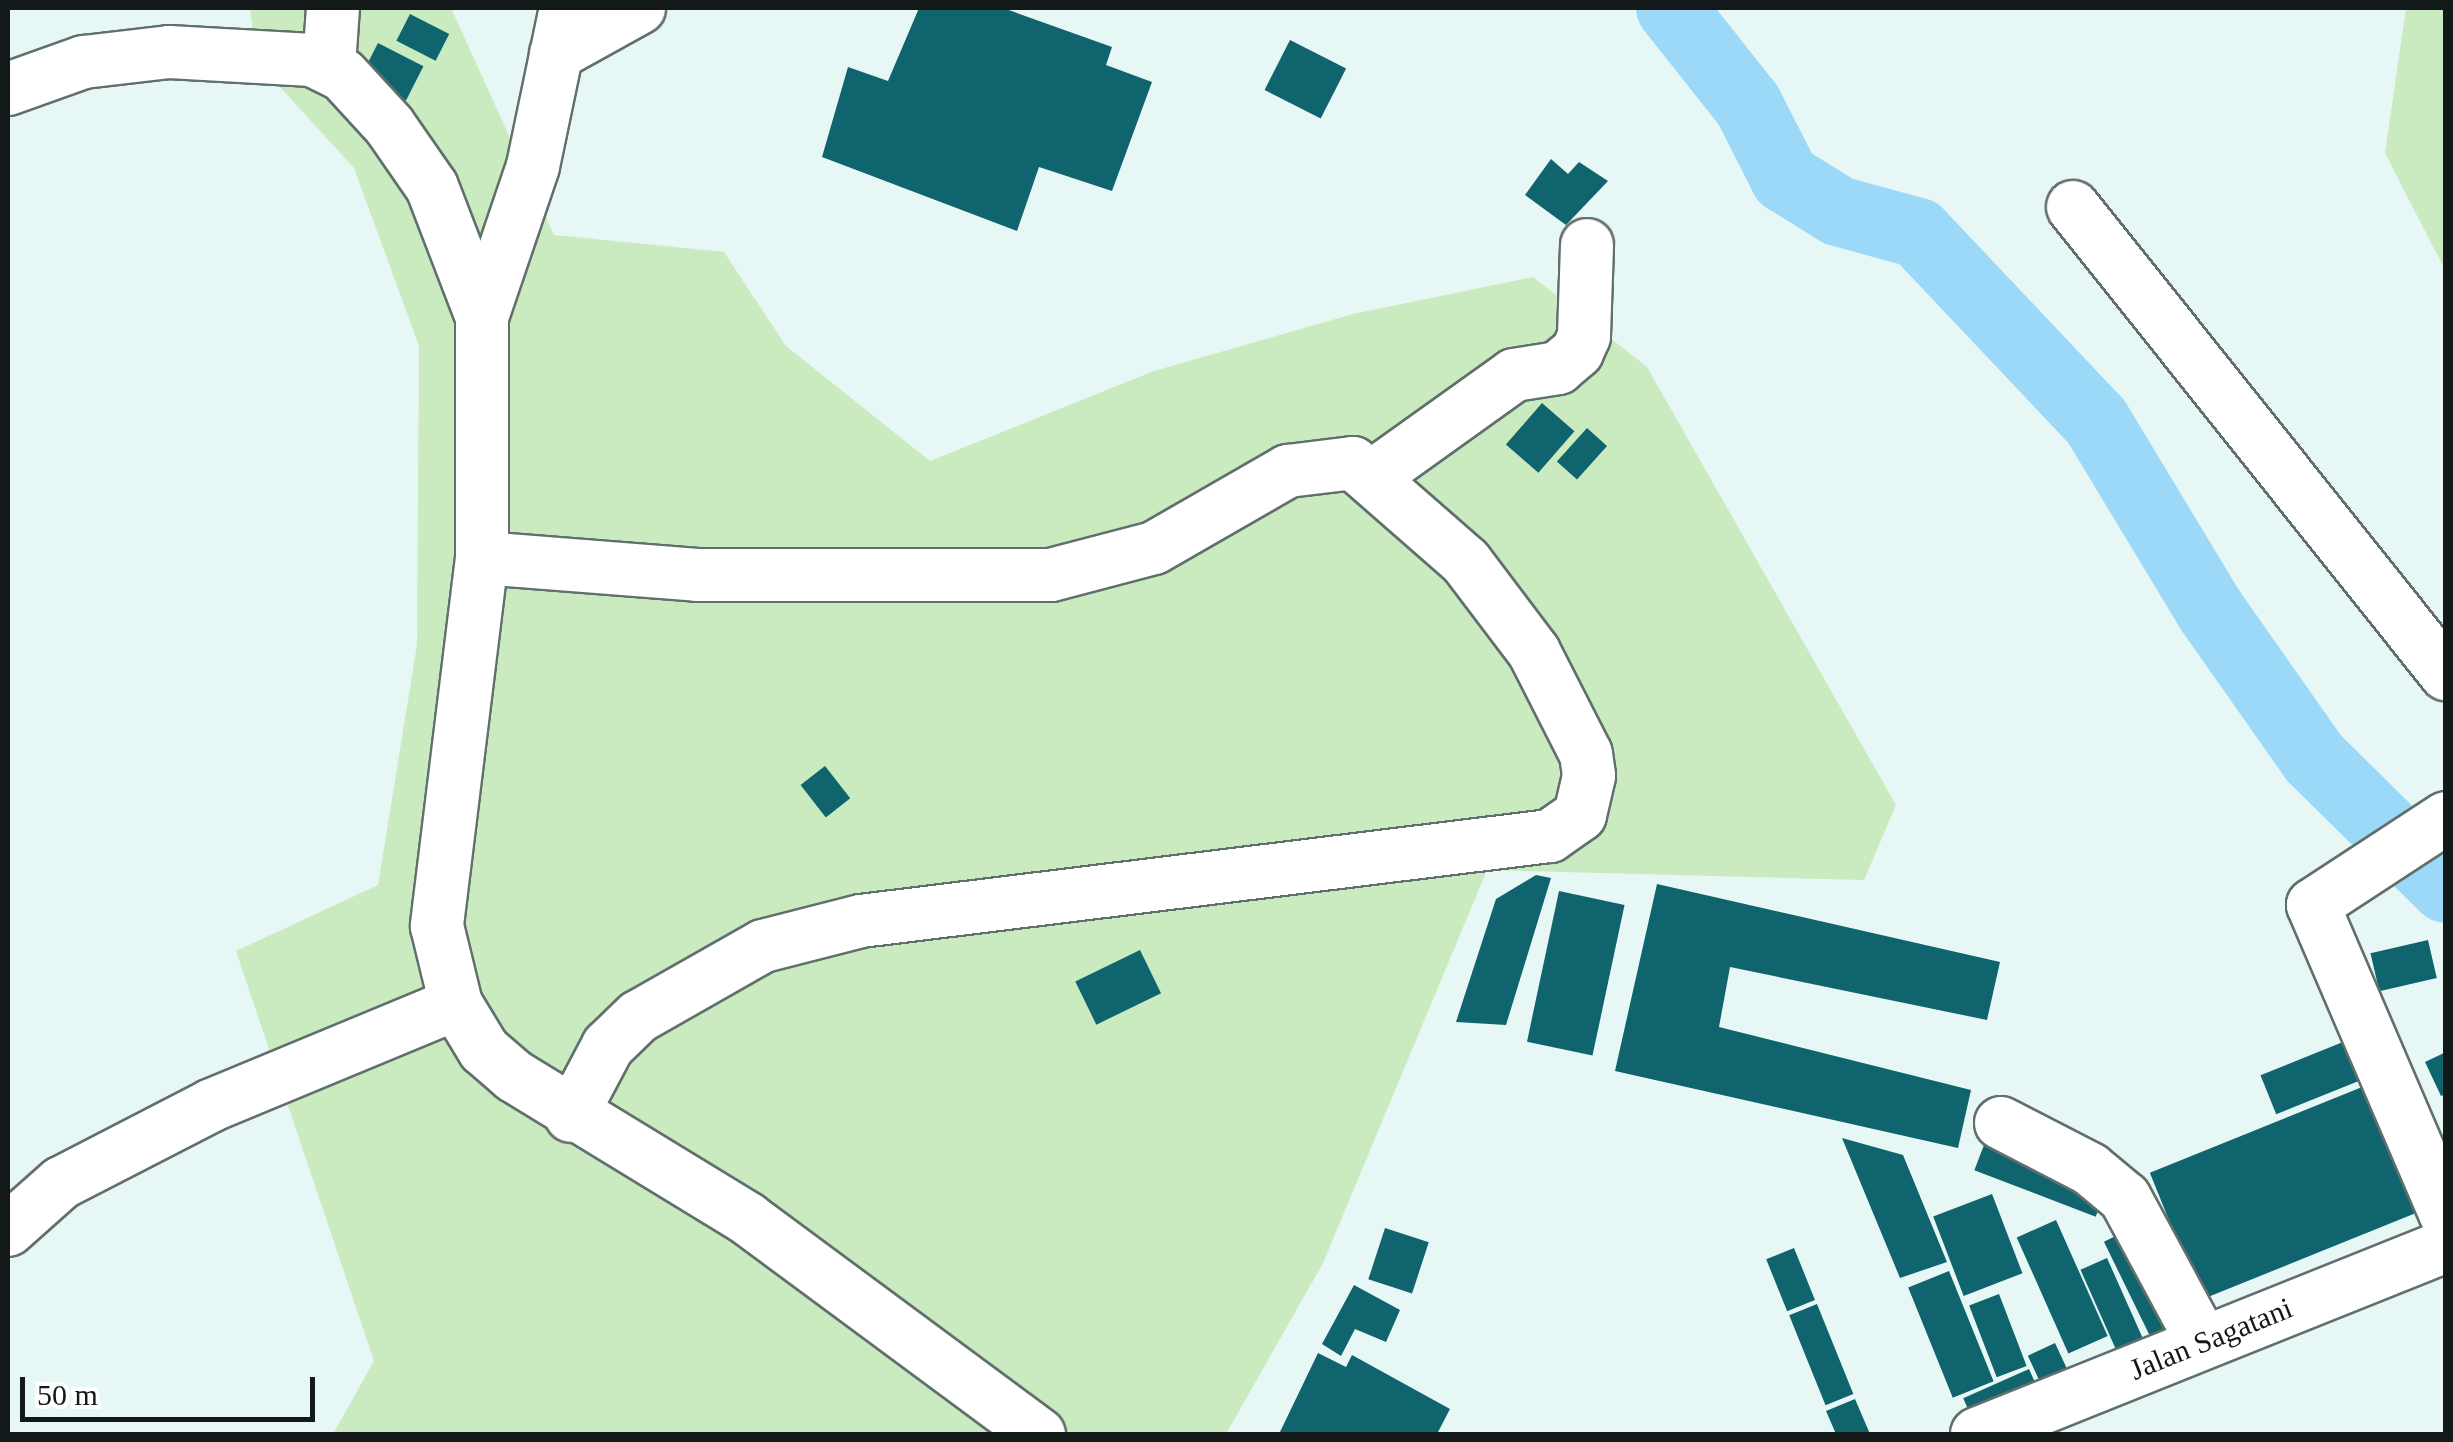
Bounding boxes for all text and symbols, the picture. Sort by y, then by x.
street label: Jalan Sagatani [2124,1290,2298,1388]
scale bar [25,1357,320,1419]
text: 50 m [37,1378,98,1411]

